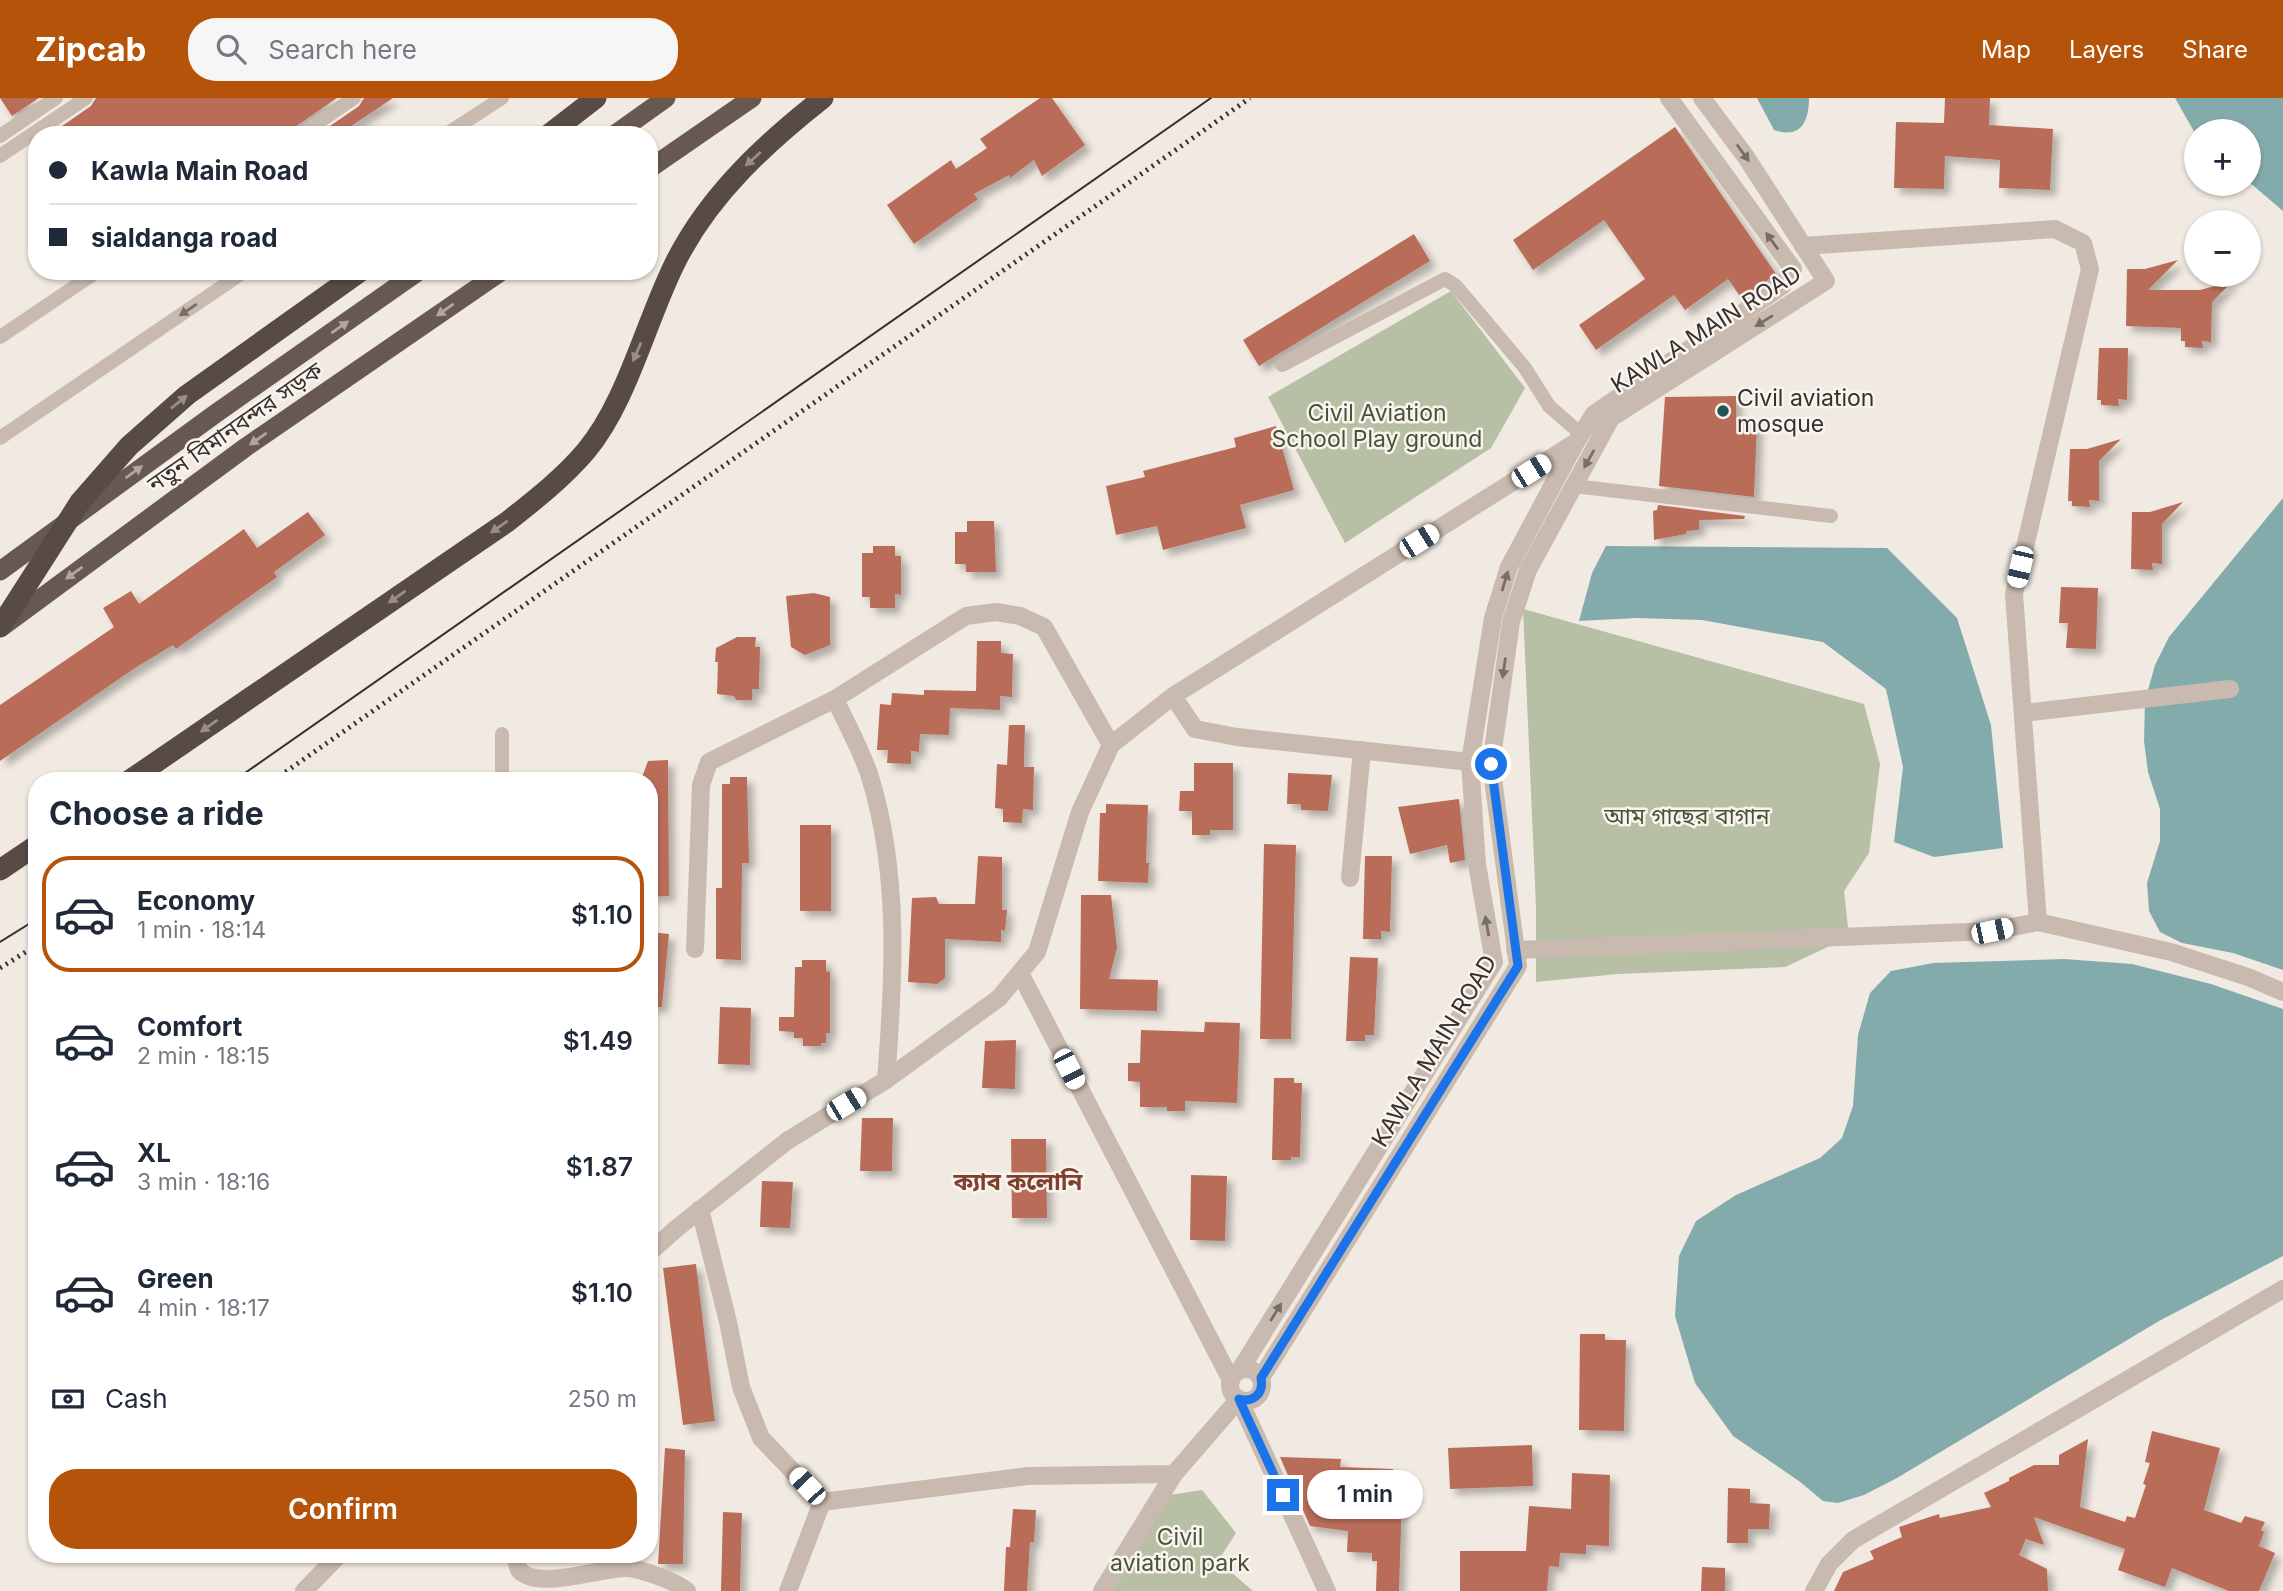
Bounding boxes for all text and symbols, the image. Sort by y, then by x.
search box [188,18,678,81]
text: Zipcab [35,29,146,69]
icon: search [212,30,250,68]
text: Search here [268,34,417,65]
text: Map [1981,35,2031,64]
text: Layers [2069,35,2144,64]
text: Share [2182,35,2248,64]
map controls [2184,119,2261,287]
button: + [2184,119,2261,196]
one-way arrow [1736,144,1750,162]
one-way arrow [745,150,762,166]
text: Kawla Main Road [91,155,308,186]
button: − [2184,210,2261,287]
text: sialdanga road [91,222,278,253]
one-way arrow [1765,232,1779,250]
street label: KAWLA MAIN ROAD [1606,259,1806,399]
one-way arrow [179,303,198,316]
one-way arrow [436,303,454,317]
one-way arrow [1754,315,1774,328]
one-way arrow [331,320,349,334]
one-way arrow [631,342,643,362]
street label: নতুন বিমানবন্দর সড়ক [141,356,328,498]
place label: Civil aviation mosque [1737,384,1874,438]
one-way arrow [169,395,187,410]
park label: Civil Aviation School Play ground [1272,399,1482,453]
marker: Civil aviation mosque [1715,403,1731,419]
one-way arrow [249,432,267,446]
one-way arrow [1583,449,1595,469]
car [1508,451,1555,491]
one-way arrow [125,466,143,480]
one-way arrow [490,520,508,534]
car [1396,521,1443,561]
car [2006,544,2035,590]
one-way arrow [65,566,83,580]
one-way arrow [1500,571,1511,592]
one-way arrow [388,590,406,604]
one-way arrow [1499,657,1510,679]
one-way arrow [200,719,219,732]
route start [1475,748,1507,780]
text: Choose a ride [49,794,264,833]
park label: আম গাছের বাগান [1603,802,1771,830]
icon: car [53,883,116,946]
text: Economy [137,885,255,916]
text: $1.10 [571,899,633,930]
one-way arrow [1482,915,1493,937]
text: 1 min · 18:14 [137,916,266,944]
car [1970,916,2015,946]
street label: KAWLA MAIN ROAD [1366,950,1502,1152]
icon: car [53,1009,116,1072]
text: Comfort [137,1011,242,1042]
text: $1.49 [563,1025,633,1056]
text: 2 min · 18:15 [137,1042,270,1070]
car [1051,1046,1088,1092]
car [823,1084,870,1124]
icon: car [53,1135,116,1198]
text: XL [137,1137,171,1168]
text: $1.87 [566,1151,633,1182]
district label: ক্যাব কলোনি [953,1167,1084,1196]
text: 3 min · 18:16 [137,1168,270,1196]
icon: car [53,1261,116,1324]
text: Green [137,1263,214,1294]
text: $1.10 [571,1277,633,1308]
text: 4 min · 18:17 [137,1294,270,1322]
one-way arrow [1270,1302,1283,1321]
icon: cash [49,1380,87,1418]
text: Cash [105,1383,168,1414]
text: 250 m [568,1385,637,1413]
car [785,1463,830,1509]
button: Confirm [49,1469,637,1549]
callout: 1 min [1308,1470,1423,1520]
route end [1267,1479,1299,1511]
text: 1 min [1337,1480,1393,1508]
park label: Civil aviation park [1110,1523,1250,1577]

